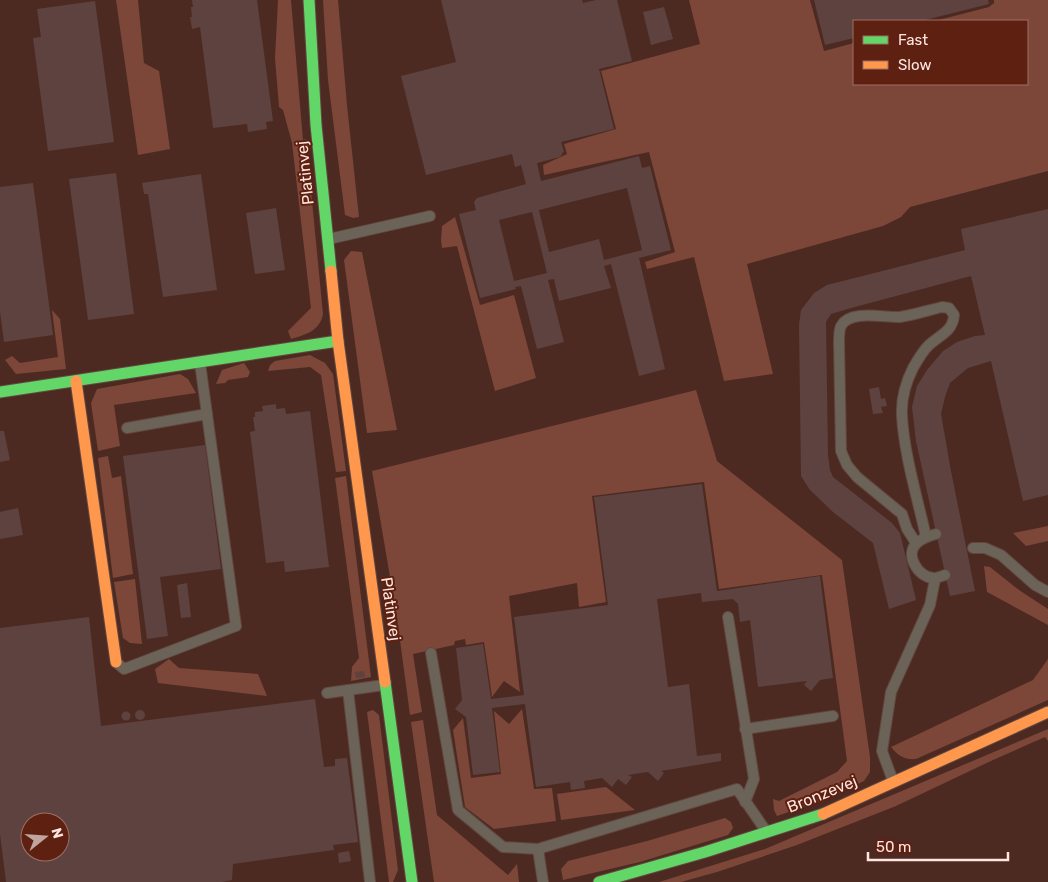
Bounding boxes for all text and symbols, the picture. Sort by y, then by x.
legend [853,20,1028,85]
text: Fast [898,31,928,49]
text: Slow [898,56,931,74]
street label: Platinvej [292,140,318,206]
street label: Platinvej [377,576,405,642]
street label: Bronzevej [784,771,860,817]
north arrow [20,812,70,862]
text: N [47,826,67,841]
scale bar [868,830,1008,862]
text: 50 m [876,838,911,856]

